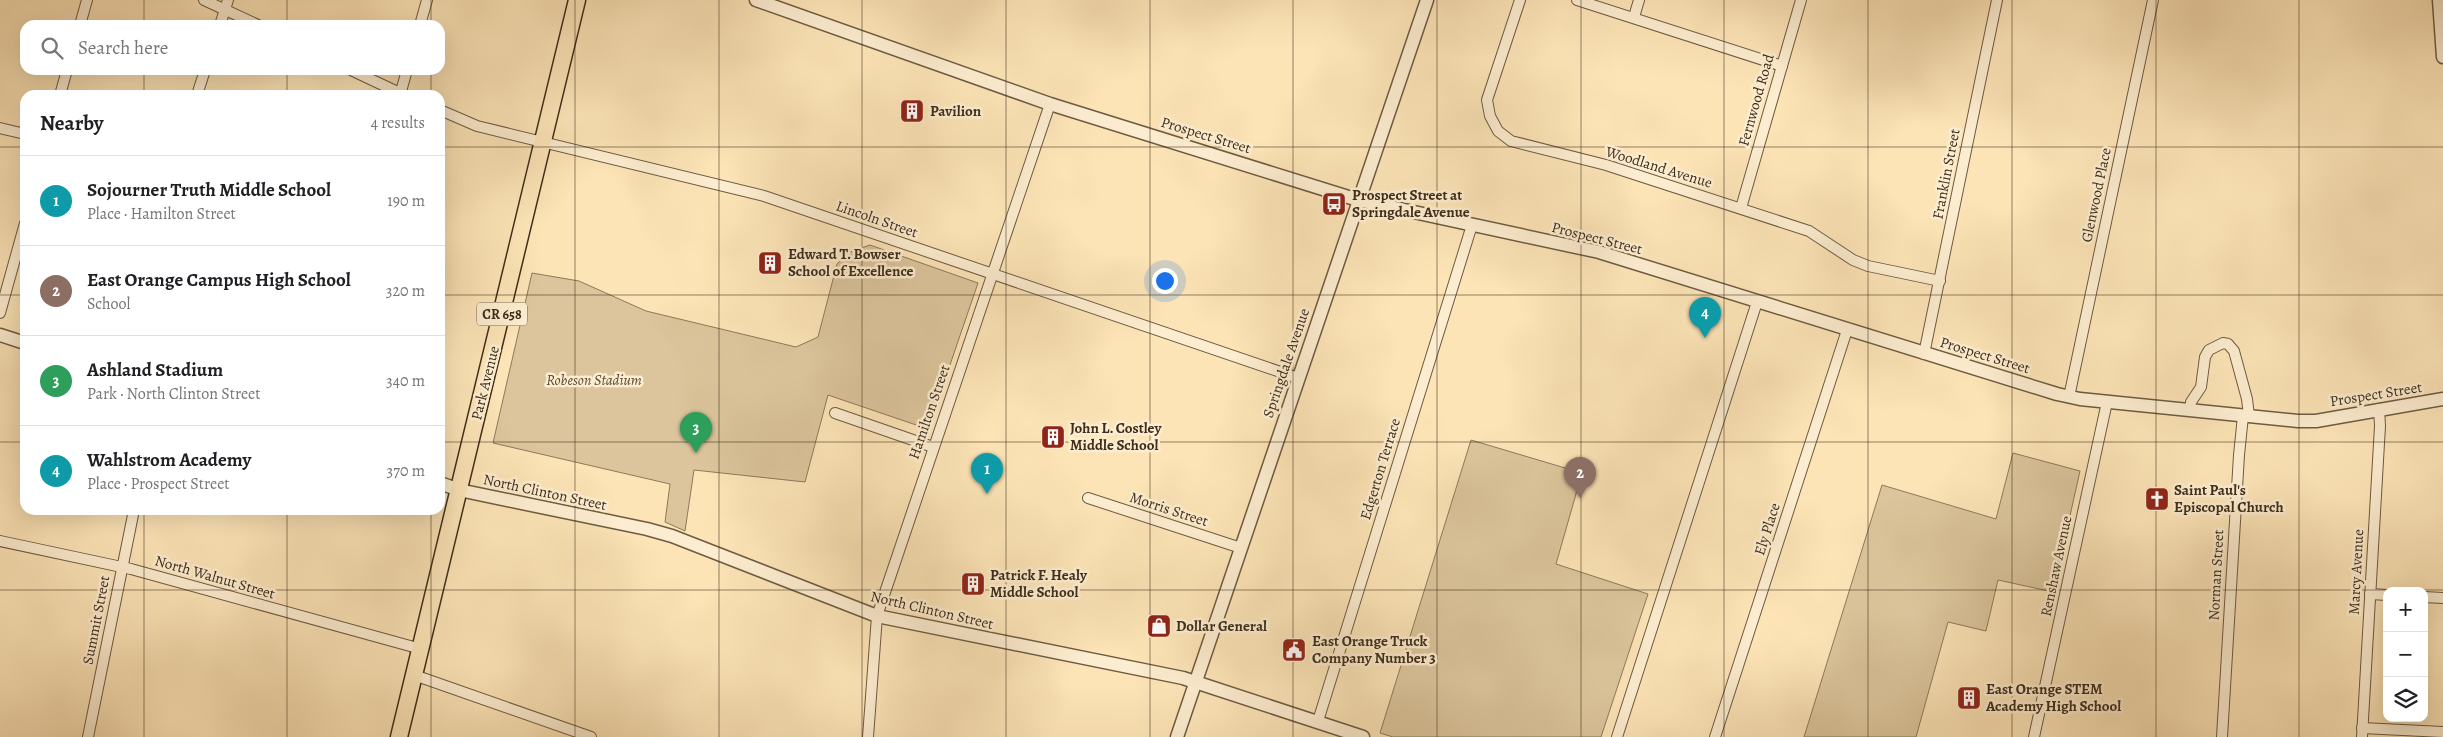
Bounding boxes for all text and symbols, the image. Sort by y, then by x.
search box [20,20,445,75]
icon: search [38,34,66,62]
text: Search here [78,35,168,61]
street label: Fernwood Road [1733,51,1779,148]
building icon: Pavilion [899,98,925,124]
place label: Pavilion [930,101,982,121]
text: Nearby [40,109,103,137]
text: 4 results [371,112,425,134]
street label: Prospect Street [1159,112,1253,158]
street label: Franklin Street [1927,127,1965,221]
street label: Woodland Avenue [1602,141,1715,193]
street label: Glenwood Place [2076,146,2116,244]
text: Sojourner Truth Middle School [87,177,331,203]
place label: Prospect Street at Springdale Avenue [1352,185,1470,222]
text: 1 [53,190,59,212]
text: 190 m [387,190,425,212]
bus stop icon: Prospect Street at Springdale Avenue [1321,191,1347,217]
street label: Lincoln Street [833,196,921,242]
text: Place · Hamilton Street [87,203,236,225]
street label: Prospect Street [1549,217,1645,259]
place label: Edward T. Bowser School of Excellence [788,244,914,281]
building icon: Edward T. Bowser School of Excellence [757,250,783,276]
text: East Orange Campus High School [87,267,351,293]
your location [1152,268,1178,294]
text: 2 [52,280,60,302]
text: 320 m [386,280,425,302]
text: School [87,293,130,315]
pin: 4 [1689,297,1721,338]
road number: CR 658 [477,302,527,326]
street label: Springdale Avenue [1258,305,1314,420]
street label: Prospect Street [1938,332,2032,378]
street label: Park Avenue [466,344,504,422]
text: Ashland Stadium [87,357,223,383]
street label: Hamilton Street [903,362,955,462]
text: 3 [53,370,59,392]
text: 340 m [386,370,425,392]
park label: Robeson Stadium [546,370,642,390]
street label: Prospect Street [2328,377,2424,411]
text: Park · North Clinton Street [87,383,261,405]
pin: 3 [680,412,712,453]
street label: Edgerton Terrace [1355,415,1405,522]
place label: John L. Costley Middle School [1070,418,1163,455]
building icon: John L. Costley Middle School [1040,424,1066,450]
text: Wahlstrom Academy [87,447,251,473]
pin: 1 [971,453,1003,494]
pin: 2 [1564,457,1596,498]
text: 4 [52,460,60,482]
text: 370 m [387,460,425,482]
street label: North Clinton Street [481,469,609,515]
text: Place · Prospect Street [87,473,230,495]
place label: Saint Paul's Episcopal Church [2174,480,2284,517]
church icon: Saint Paul's Episcopal Church [2144,486,2170,512]
street label: Morris Street [1127,487,1211,531]
street label: Ely Place [1749,500,1785,558]
street label: Renshaw Avenue [2036,513,2077,618]
street label: Marcy Avenue [2344,528,2368,615]
street label: Norman Street [2204,529,2228,621]
street label: North Walnut Street [153,550,277,604]
place label: Patrick F. Healy Middle School [990,565,1088,602]
building icon: Patrick F. Healy Middle School [960,571,986,597]
street label: Summit Street [78,574,114,666]
street label: North Clinton Street [869,586,995,634]
map controls [2383,587,2428,722]
button: + [2383,587,2428,632]
shop icon: Dollar General [1146,613,1172,639]
place label: Dollar General [1176,616,1267,636]
place label: East Orange Truck Company Number 3 [1312,631,1436,668]
button: − [2383,632,2428,677]
public building icon: East Orange Truck Company Number 3 [1281,637,1307,663]
button: layers [2383,677,2428,722]
place label: East Orange STEM Academy High School [1985,679,2121,716]
building icon: East Orange STEM Academy High School [1956,685,1982,711]

